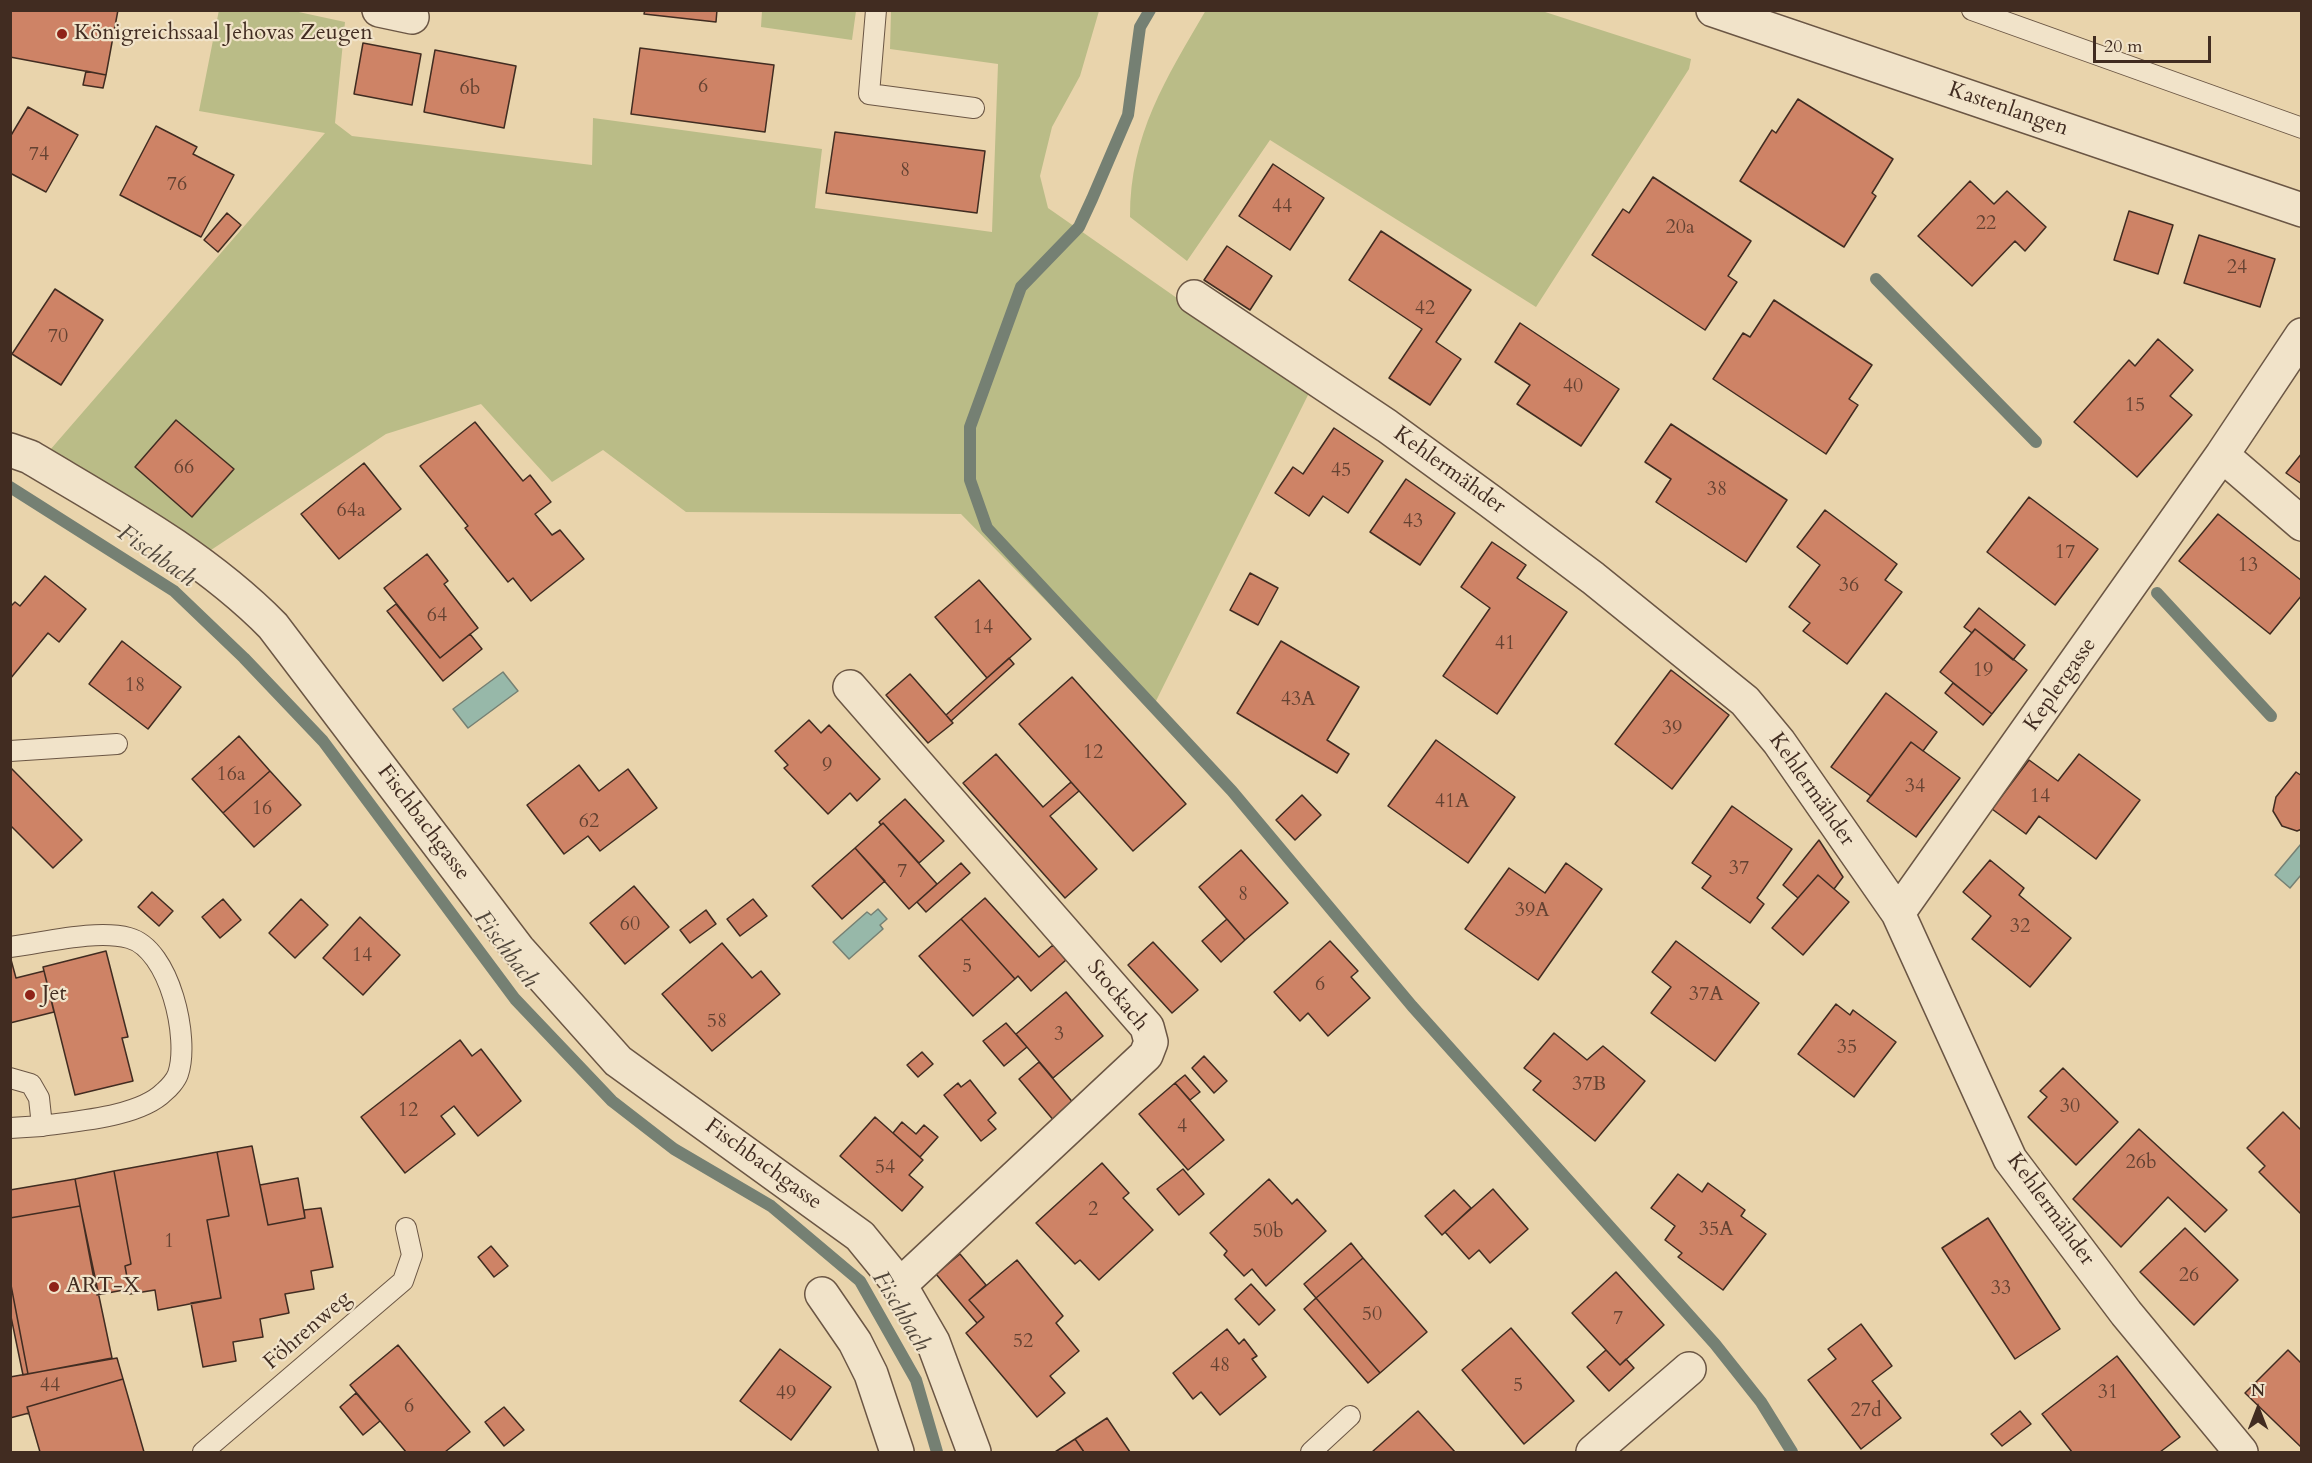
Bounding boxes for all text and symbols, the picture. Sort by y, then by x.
place label: Königreichssaal Jehovas Zeugen [74,21,373,47]
scale bar [2096,24,2214,62]
marker: Königreichssaal Jehovas Zeugen [55,27,69,41]
text: 20 m [2104,34,2143,59]
house number: 6 [698,75,708,99]
house number: 6b [460,77,480,101]
street label: Kastenlangen [1945,77,2071,143]
house number: 74 [29,143,49,167]
house number: 8 [900,159,910,183]
house number: 76 [167,173,187,197]
house number: 44 [1272,195,1292,219]
house number: 22 [1976,212,1996,236]
house number: 20a [1665,216,1695,240]
house number: 24 [2227,256,2247,280]
house number: 42 [1415,297,1435,321]
house number: 70 [48,325,68,349]
house number: 40 [1563,375,1583,399]
house number: 15 [2125,394,2145,418]
street label: Kehlermähder [1388,421,1510,521]
house number: 66 [174,456,194,480]
house number: 45 [1331,459,1351,483]
house number: 38 [1707,478,1727,502]
house number: 64a [336,499,366,523]
house number: 43 [1403,510,1423,534]
water label: Fischbach [111,520,201,594]
house number: 17 [2055,541,2075,565]
house number: 13 [2238,554,2258,578]
house number: 36 [1839,574,1859,598]
house number: 64 [427,604,447,628]
house number: 14 [973,616,993,640]
house number: 41 [1495,632,1515,656]
street label: Keplergasse [2019,633,2103,737]
house number: 19 [1973,659,1993,683]
house number: 18 [125,674,145,698]
house number: 43A [1281,688,1315,712]
house number: 39 [1662,717,1682,741]
street label: Kehlermähder [1762,728,1860,852]
house number: 12 [1083,741,1103,765]
house number: 9 [822,754,832,778]
street label: Fischbachgasse [371,760,475,886]
house number: 16a [216,763,246,787]
house number: 34 [1905,775,1925,799]
house number: 14 [2030,785,2050,809]
house number: 41A [1435,790,1469,814]
house number: 16 [252,797,272,821]
house number: 62 [579,810,599,834]
house number: 37 [1729,857,1749,881]
house number: 7 [897,860,907,884]
house number: 8 [1238,883,1248,907]
house number: 39A [1515,899,1549,923]
water label: Fischbach [467,906,543,994]
house number: 60 [620,913,640,937]
house number: 32 [2010,915,2030,939]
house number: 14 [352,944,372,968]
house number: 5 [962,955,972,979]
street label: Stockach [1081,955,1153,1037]
house number: 6 [1315,973,1325,997]
place label: Jet [42,982,66,1008]
house number: 37A [1689,983,1723,1007]
marker: Jet [23,988,37,1002]
house number: 58 [707,1010,727,1034]
house number: 3 [1054,1023,1064,1047]
house number: 35 [1837,1036,1857,1060]
house number: 37B [1572,1073,1606,1097]
house number: 30 [2060,1095,2080,1119]
house number: 12 [398,1099,418,1123]
street label: Fischbachgasse [699,1114,827,1216]
house number: 4 [1177,1115,1187,1139]
street label: Kehlermähder [2000,1149,2100,1271]
house number: 26b [2125,1151,2157,1175]
house number: 54 [875,1156,895,1180]
house number: 2 [1088,1198,1098,1222]
house number: 35A [1699,1218,1733,1242]
house number: 50b [1252,1220,1284,1244]
house number: 1 [164,1230,174,1254]
house number: 26 [2179,1264,2199,1288]
water label: Fischbach [865,1266,935,1358]
place label: ART-X [66,1274,140,1300]
house number: 33 [1991,1277,2011,1301]
marker: ART-X [47,1280,61,1294]
street label: Föhrenweg [259,1286,357,1376]
house number: 50 [1362,1303,1382,1327]
house number: 7 [1613,1307,1623,1331]
house number: 52 [1013,1330,1033,1354]
house number: 48 [1210,1354,1230,1378]
house number: 44 [40,1374,60,1398]
house number: 5 [1513,1374,1523,1398]
north arrow [2228,1379,2288,1439]
text: N [2251,1380,2265,1402]
house number: 31 [2098,1381,2118,1405]
house number: 49 [776,1382,796,1406]
house number: 6 [404,1395,414,1419]
house number: 27d [1850,1399,1882,1423]

